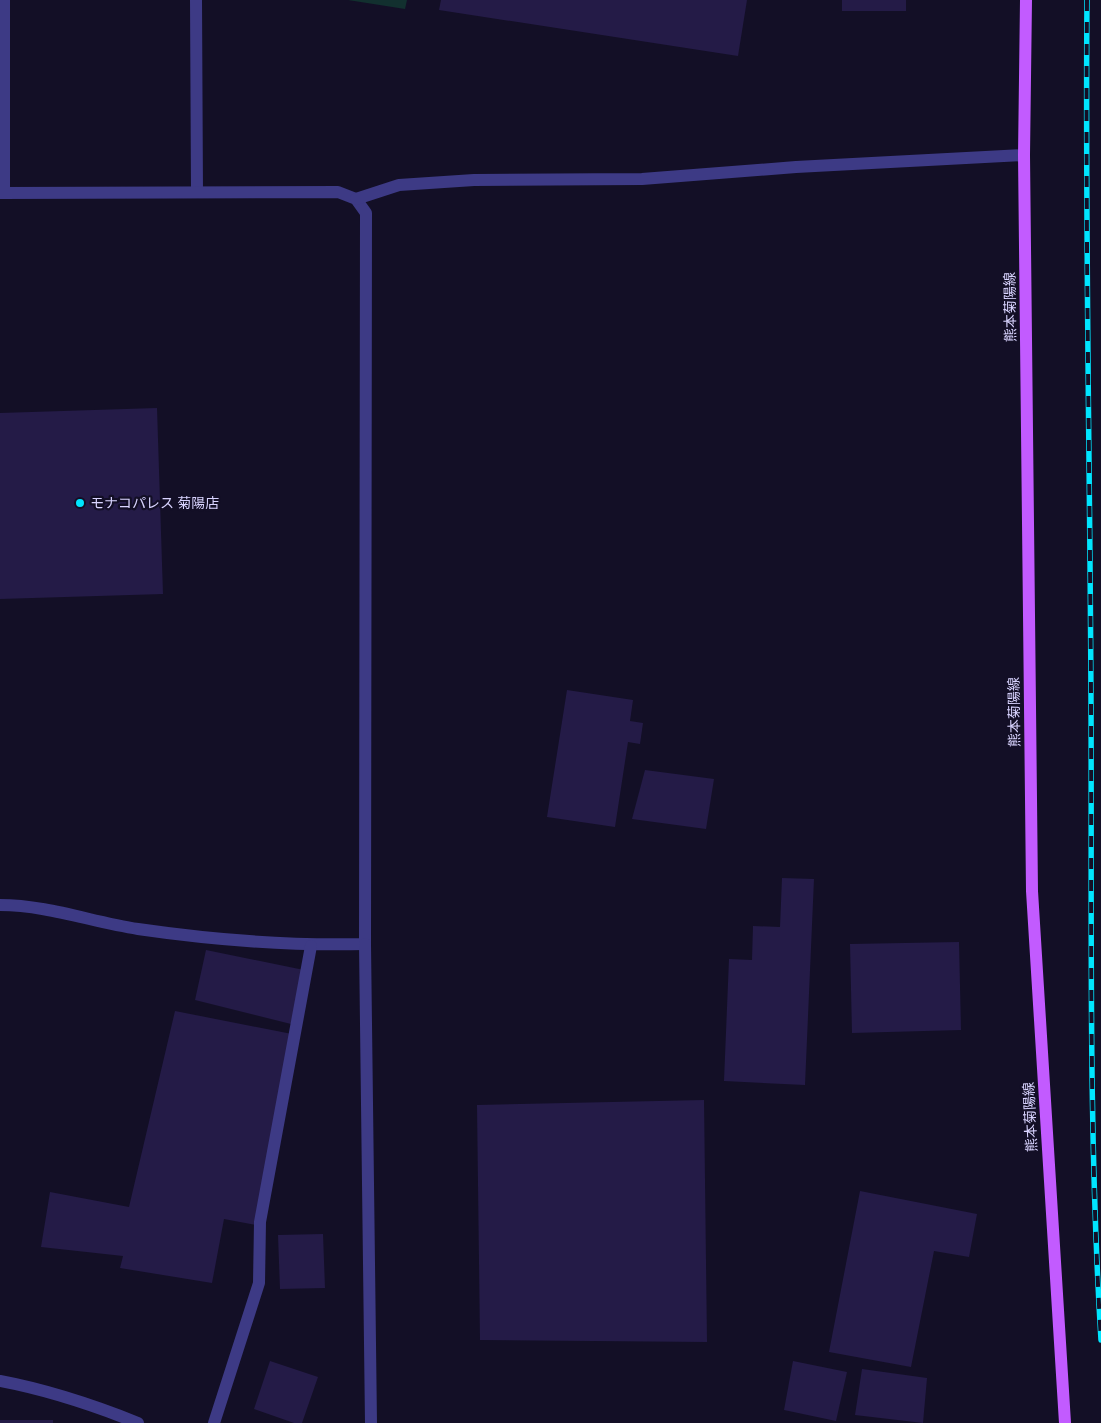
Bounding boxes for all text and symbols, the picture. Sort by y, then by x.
street label: 熊本菊陽線 [1000,272,1020,342]
place label: モナコパレス 菊陽店 [90,494,219,512]
marker: モナコパレス 菊陽店 [74,497,86,509]
street label: 熊本菊陽線 [1004,677,1024,747]
street label: 熊本菊陽線 [1019,1082,1041,1152]

